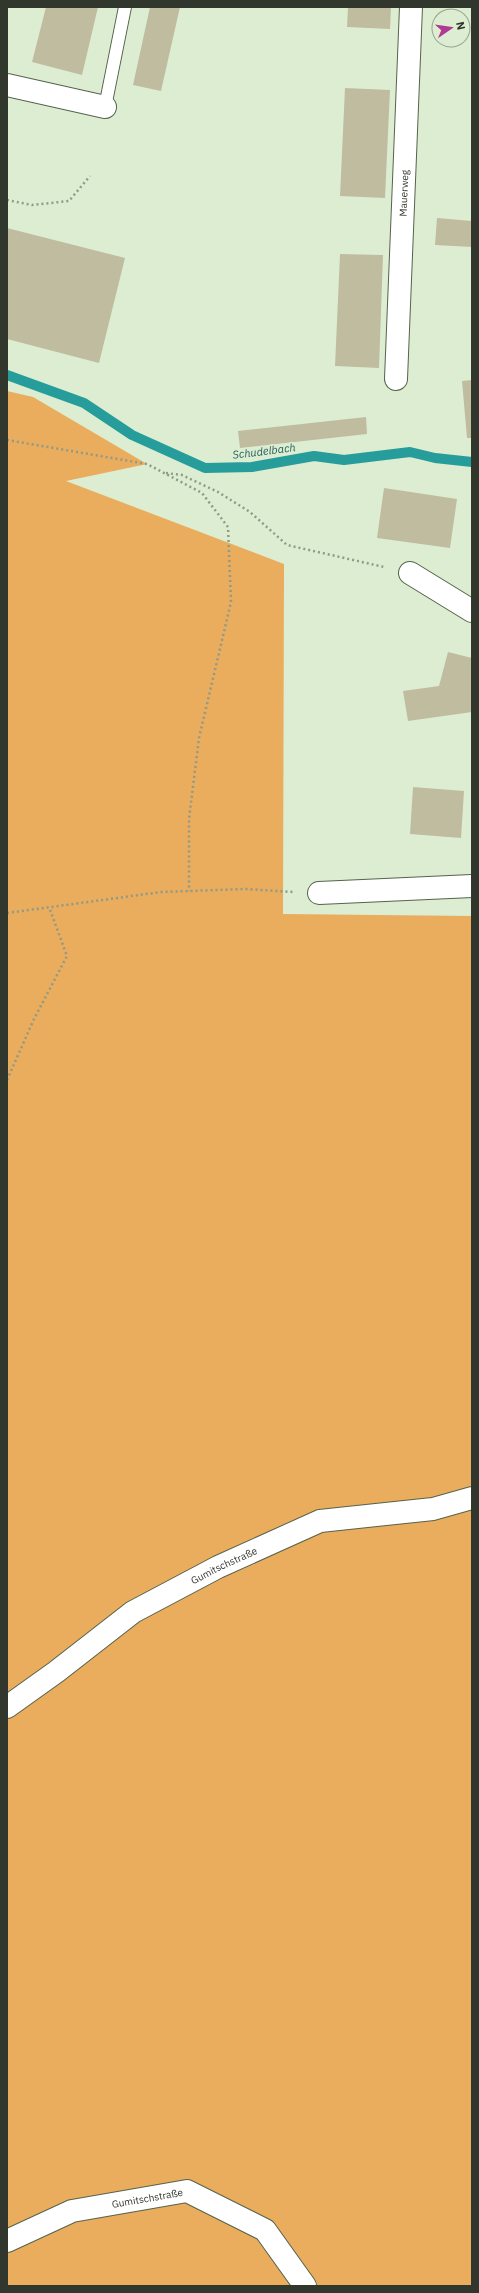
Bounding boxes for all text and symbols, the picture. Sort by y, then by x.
north arrow [431,8,471,48]
text: N [453,20,468,31]
street label: Mauerweg [397,169,411,217]
water label: Schudelbach [232,440,296,462]
street label: Gumitschstraße [189,1544,260,1587]
street label: Gumitschstraße [111,2186,185,2211]

